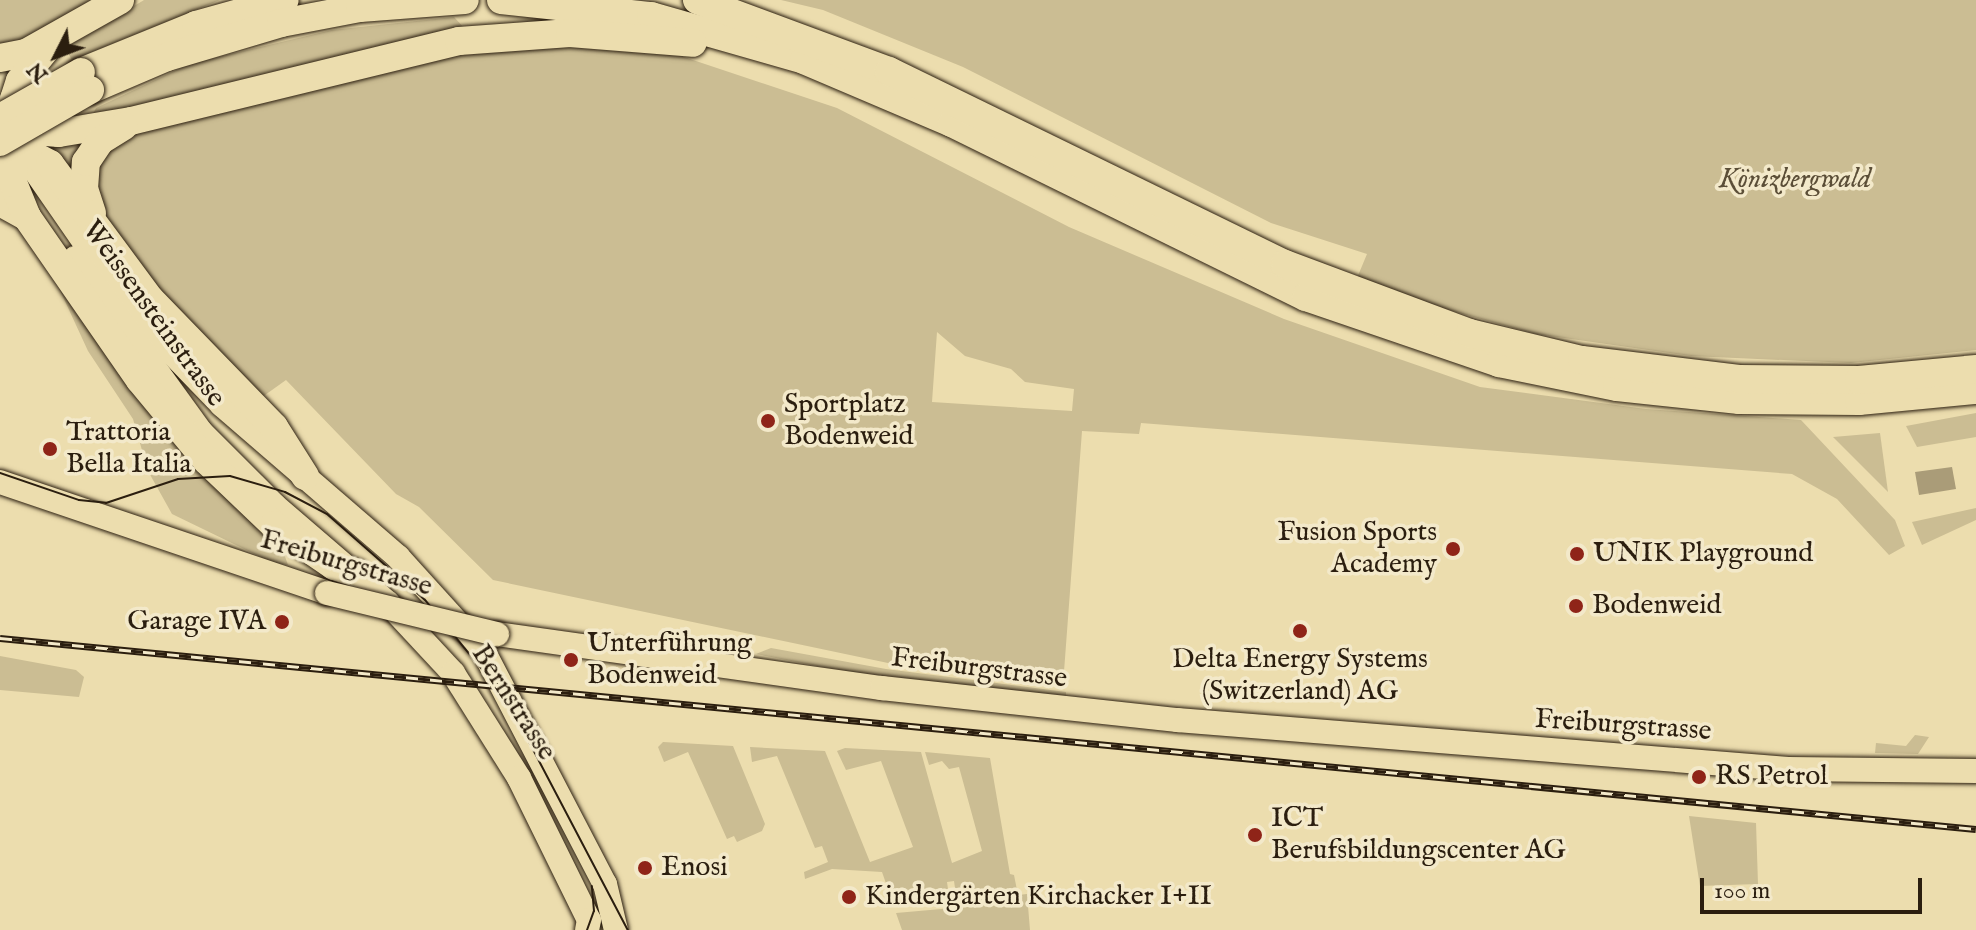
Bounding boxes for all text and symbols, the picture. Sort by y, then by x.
north arrow [16,16,96,96]
text: N [21,56,55,89]
park label: Könizbergwald [1719,163,1871,197]
street label: Weissensteinstrasse [74,214,232,414]
place label: Sportplatz Bodenweid [784,388,913,454]
marker: Sportplatz Bodenweid [759,412,777,430]
place label: Trattoria Bella Italia [66,416,192,482]
marker: Trattoria Bella Italia [41,440,59,458]
place label: Fusion Sports Academy [1277,516,1437,582]
street label: Freiburgstrasse [256,523,436,605]
place label: UNIK Playground [1593,537,1813,571]
marker: Fusion Sports Academy [1444,540,1462,558]
marker: UNIK Playground [1568,545,1586,563]
place label: Bodenweid [1592,589,1721,623]
marker: Bodenweid [1567,597,1585,615]
place label: Garage IVA [127,605,266,639]
marker: Garage IVA [273,613,291,631]
marker: Delta Energy Systems (Switzerland) AG [1291,622,1309,640]
place label: Unterführung Bodenweid [587,627,752,693]
street label: Bernstrasse [463,639,563,767]
street label: Freiburgstrasse [889,642,1069,696]
place label: Delta Energy Systems (Switzerland) AG [1172,643,1428,709]
marker: Unterführung Bodenweid [562,651,580,669]
street label: Freiburgstrasse [1533,703,1713,749]
place label: RS Petrol [1715,760,1828,794]
marker: RS Petrol [1690,768,1708,786]
place label: ICT Berufsbildungscenter AG [1271,802,1566,868]
marker: ICT Berufsbildungscenter AG [1246,826,1264,844]
place label: Enosi [661,851,728,885]
marker: Enosi [636,859,654,877]
scale bar [1704,862,1926,912]
text: 100 m [1714,876,1770,907]
place label: Kindergärten Kirchacker I+II [865,880,1212,914]
marker: Kindergärten Kirchacker I+II [840,888,858,906]

